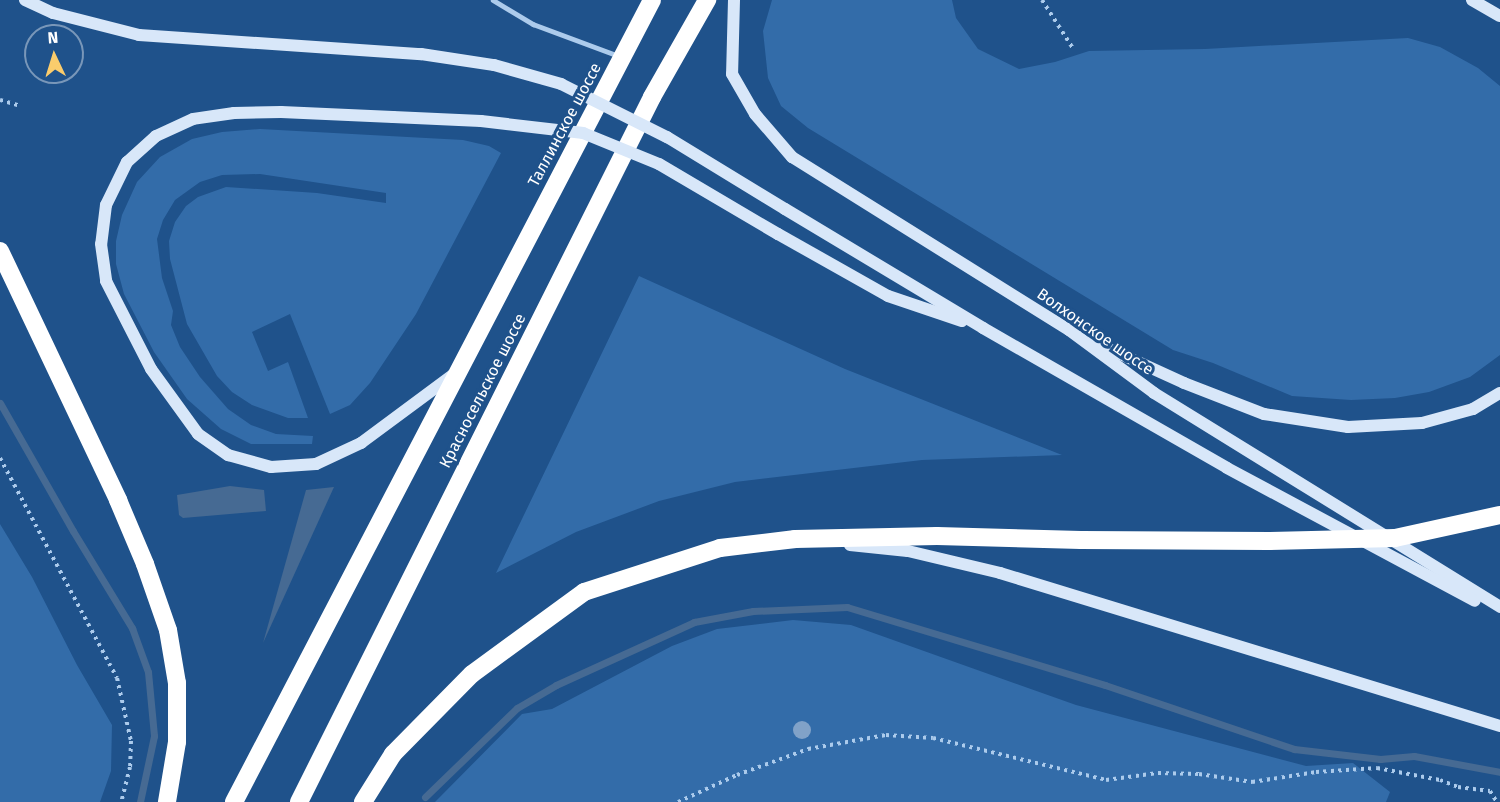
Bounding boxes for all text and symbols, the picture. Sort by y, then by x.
north arrow [24,24,84,84]
text: N [47,28,59,47]
street label: Таллинское шоссе [524,60,606,190]
street label: Волхонское шоссе [1033,285,1157,379]
street label: Красносельское шоссе [436,311,530,471]

